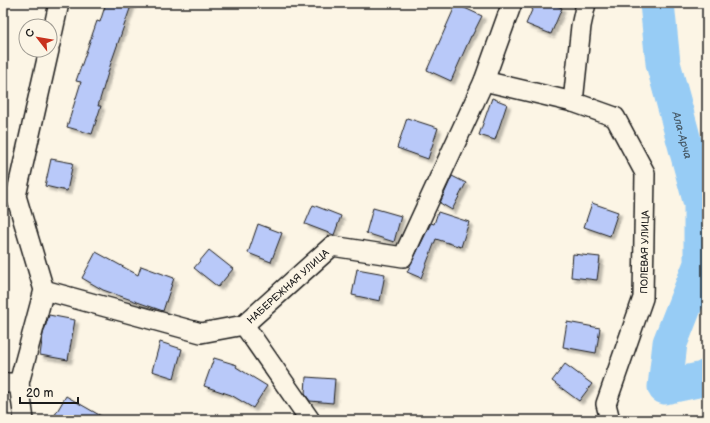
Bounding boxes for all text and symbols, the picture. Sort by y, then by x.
north arrow [18,18,58,58]
text: С [22,26,38,40]
water label: Ала-Арча [669,109,695,161]
street label: ПОЛЕВАЯ УЛИЦА [638,209,652,294]
street label: НАБЕРЕЖНАЯ УЛИЦА [245,246,332,326]
scale bar [20,379,78,405]
text: 20 m [26,386,53,401]

